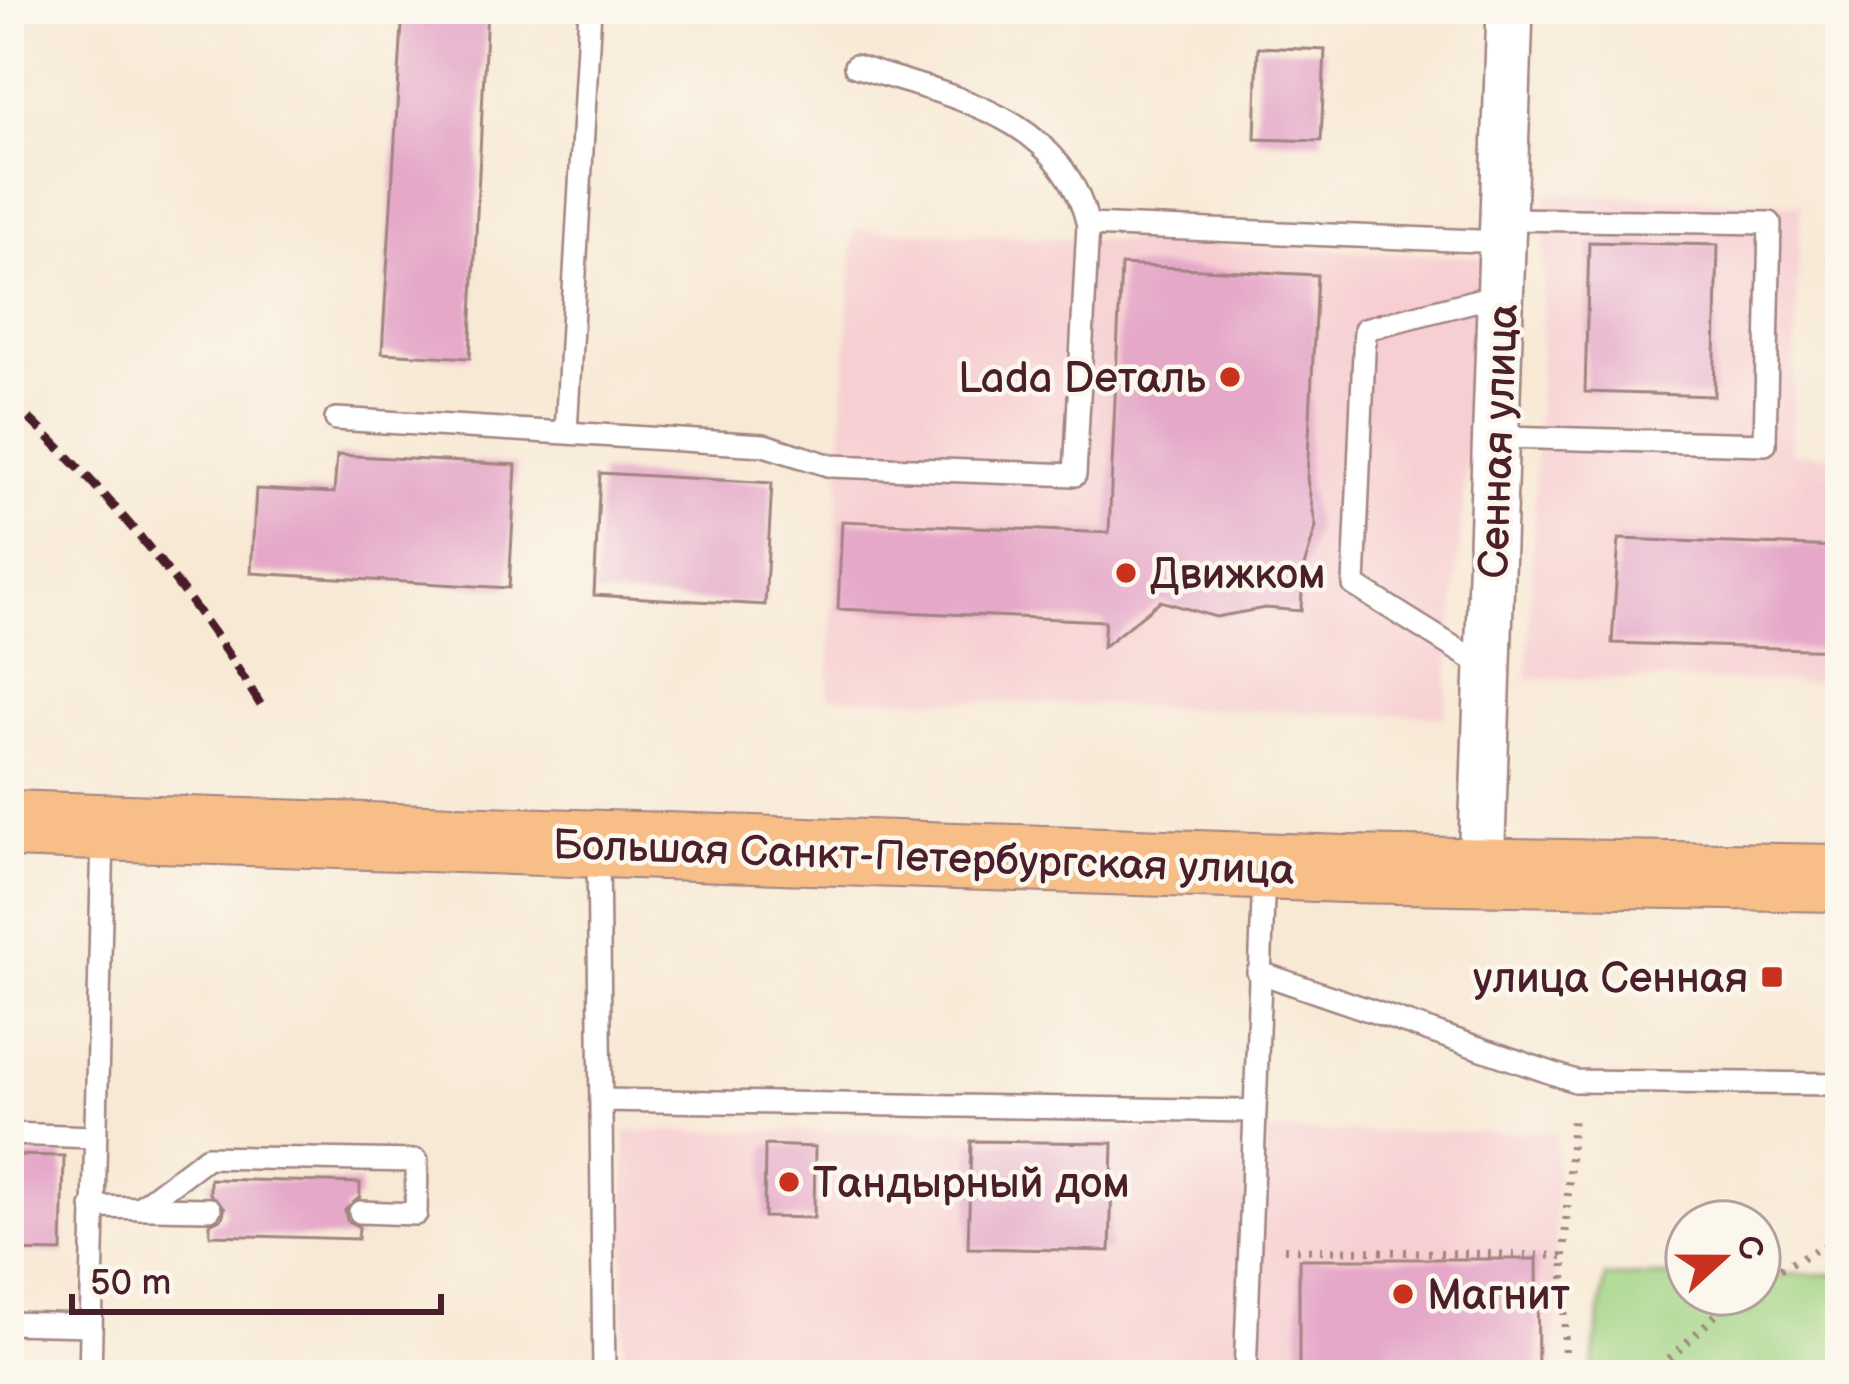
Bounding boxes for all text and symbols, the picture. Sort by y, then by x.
street label: Сенная улица [1469,303,1530,579]
place label: Lada Dеталь [958,354,1206,405]
marker: Lada Dеталь [1217,364,1243,390]
place label: Движком [1150,550,1326,601]
marker: Движком [1113,560,1139,586]
street label: Большая Санкт-Петербургская улица [552,820,1296,897]
place label: улица Сенная [1473,954,1748,1005]
marker: улица Сенная [1759,964,1785,990]
place label: Тандырный дом [813,1159,1130,1210]
marker: Тандырный дом [776,1169,802,1195]
north arrow [1663,1198,1783,1318]
text: С [1726,1230,1772,1266]
scale bar [72,1240,441,1314]
text: 50 m [90,1262,171,1305]
place label: Магнит [1427,1271,1571,1322]
marker: Магнит [1390,1281,1416,1307]

